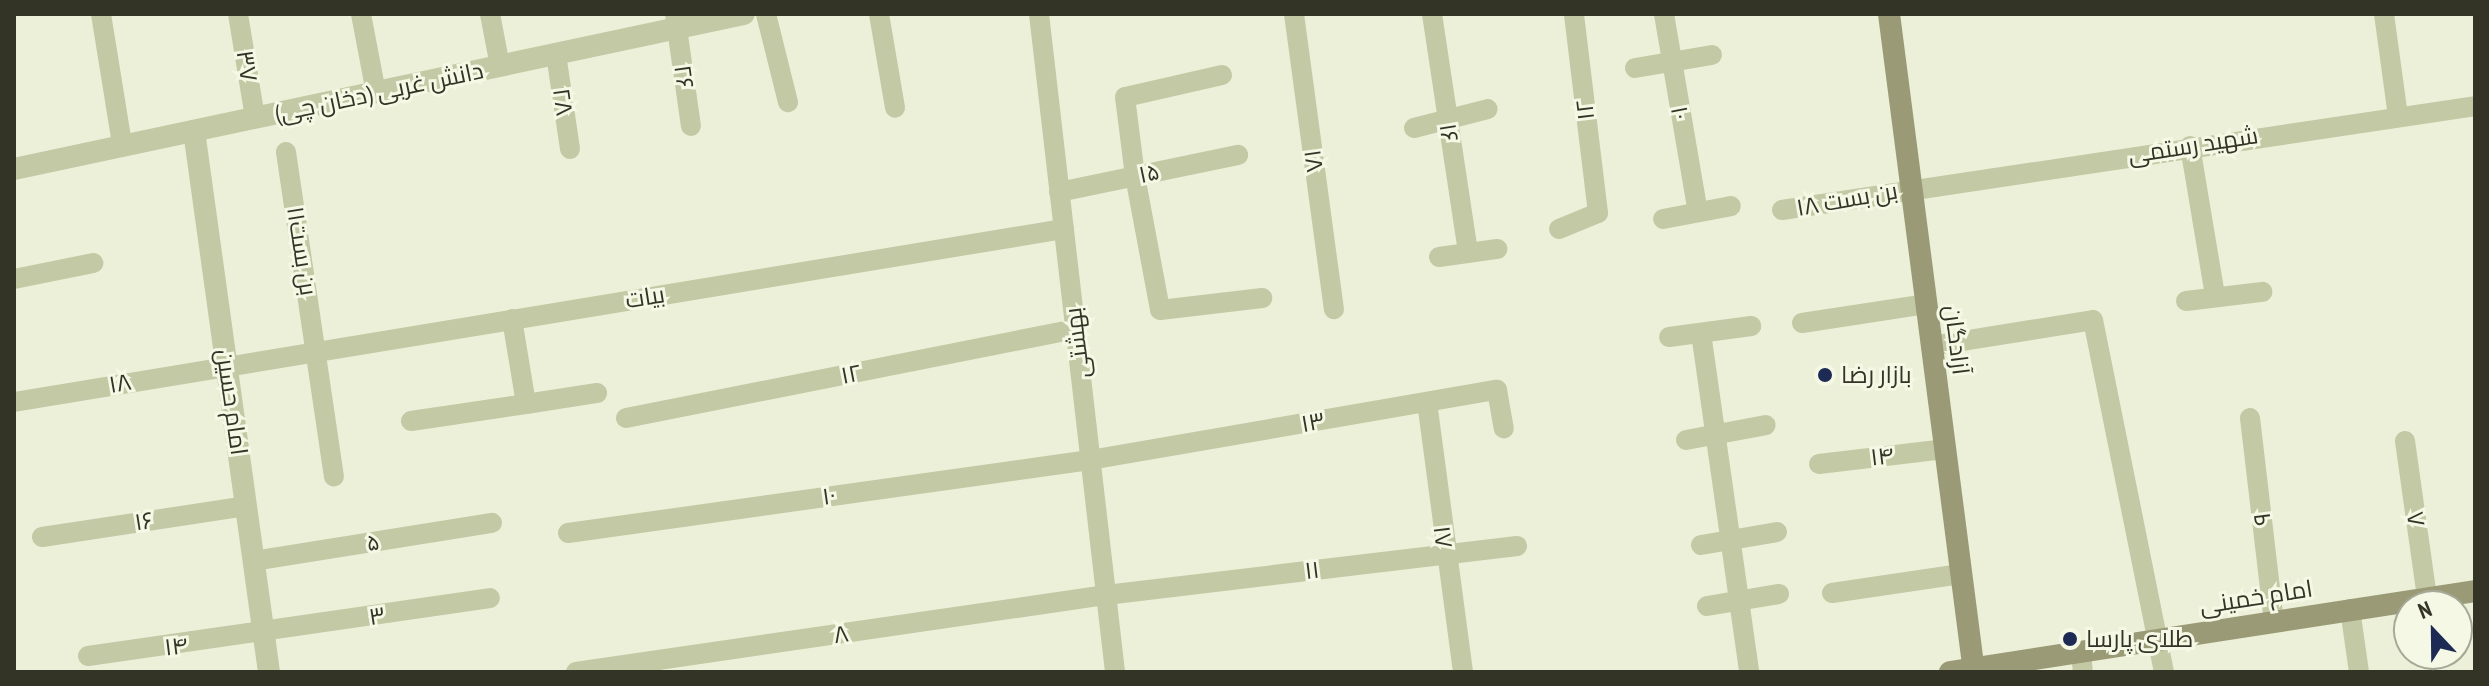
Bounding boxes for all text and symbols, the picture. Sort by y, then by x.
street label: ۳۷ [230,48,264,84]
street label: دانش غربی (دخان چی) [272,56,486,128]
street label: ۲۶ [668,63,700,91]
street label: ۲۸ [547,86,579,118]
street label: ۱۲ [1569,98,1601,122]
street label: ۱۰ [1665,104,1695,122]
street label: ۱۶ [1433,121,1465,145]
street label: شهید رستمی [2126,121,2260,169]
street label: ۱۸ [1298,148,1330,174]
street label: ۱۵ [1136,157,1162,189]
street label: بن بست ۱۸ [1794,176,1900,222]
street label: بن بست۱۱ [281,204,323,298]
street label: بیات [623,280,667,314]
street label: آزادگان [1938,303,1976,377]
street label: بهشتی [1058,306,1096,380]
street label: امام حسین [210,347,254,457]
street label: ۱۲ [838,358,864,390]
place label: بازار رضا [1841,361,1912,389]
marker: بازار رضا [1816,366,1834,384]
street label: ۱۸ [106,367,134,399]
street label: ۱۳ [1299,406,1327,438]
street label: ۱۴ [1869,440,1895,472]
street label: ۱۰ [820,481,838,511]
street label: ۱۶ [132,505,156,537]
street label: ۷ [2401,510,2431,528]
street label: ۹ [2247,511,2277,527]
street label: ۱۷ [1427,524,1459,550]
street label: ۵ [364,527,382,557]
street label: ۱۱ [1303,555,1321,585]
street label: امام خمینی [2197,574,2315,620]
north arrow [2393,590,2473,670]
text: N [2414,594,2436,625]
street label: ۳ [367,601,387,631]
street label: ۸ [832,619,850,649]
place label: طلای پارسا [2086,625,2193,653]
street label: ۱۴ [163,630,189,662]
marker: طلای پارسا [2061,630,2079,648]

